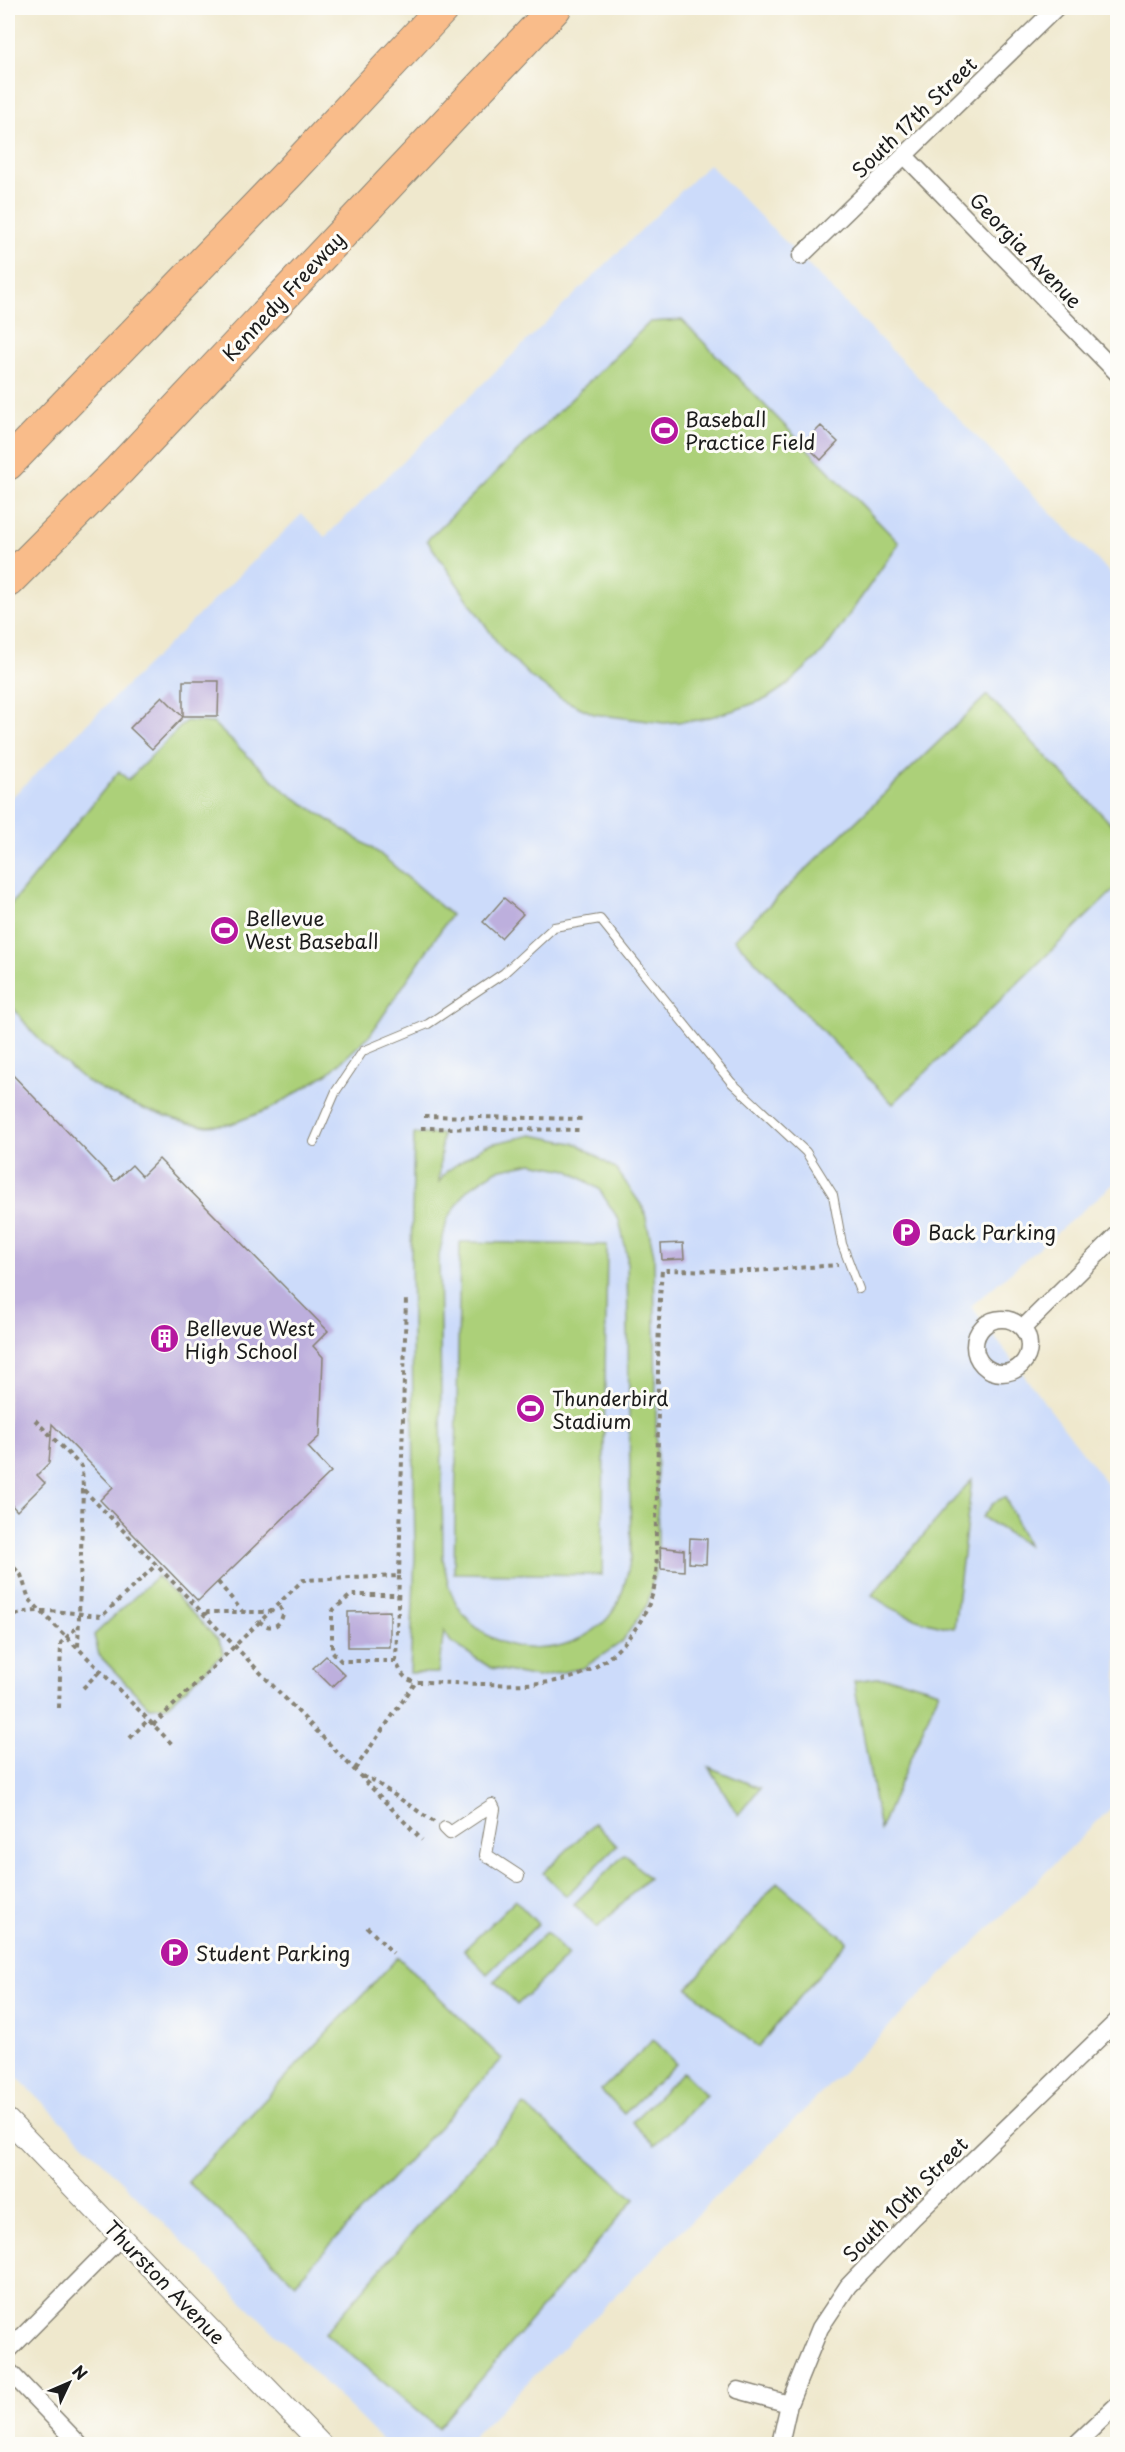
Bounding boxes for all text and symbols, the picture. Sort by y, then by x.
street label: South 17th Street [845,49,983,185]
street label: Georgia Avenue [963,185,1089,315]
street label: Kennedy Freeway [215,224,351,368]
place label: Baseball Practice Field [685,404,815,457]
sports icon: Baseball Practice Field [648,415,680,447]
place label: Bellevue West Baseball [245,903,379,956]
sports icon: Bellevue West Baseball [208,914,240,946]
parking icon: Back Parking [891,1216,923,1248]
place label: Back Parking [928,1217,1056,1247]
place label: Bellevue West High School [185,1313,315,1366]
building icon: Bellevue West High School [148,1323,180,1355]
place label: Thunderbird Stadium [552,1383,669,1436]
sports icon: Thunderbird Stadium [515,1393,547,1425]
parking icon: Student Parking [159,1937,191,1969]
place label: Student Parking [196,1938,350,1968]
street label: South 10th Street [836,2130,974,2268]
street label: Thurston Avenue [98,2213,232,2351]
north arrow [39,2353,99,2413]
text: N [67,2359,94,2385]

